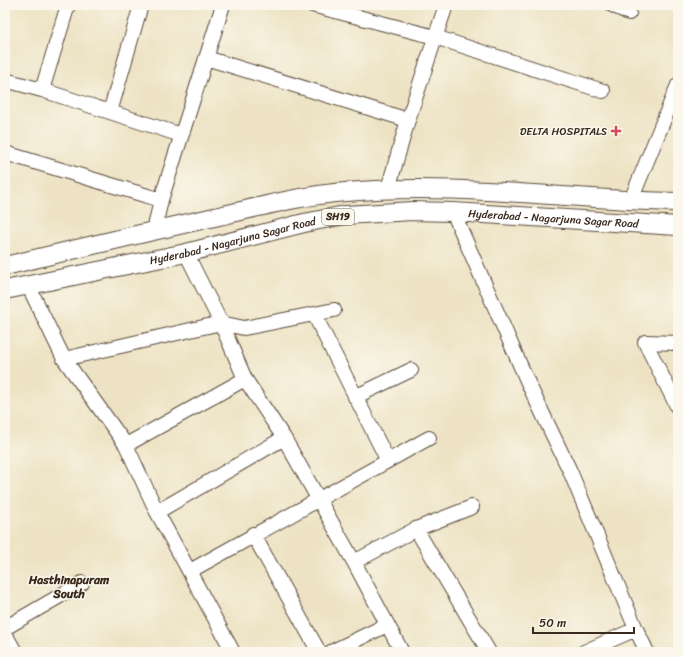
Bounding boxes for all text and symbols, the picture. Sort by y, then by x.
place label: DELTA HOSPITALS [520,122,607,141]
marker: DELTA HOSPITALS [610,125,622,137]
street label: Hyderabad - Nagarjuna Sagar Road [468,203,640,233]
road number: SH19 [322,209,354,225]
street label: Hyderabad - Nagarjuna Sagar Road [148,211,319,270]
district label: Hasthinapuram South [28,569,110,605]
scale bar [533,609,634,635]
text: 50 m [539,612,566,634]

